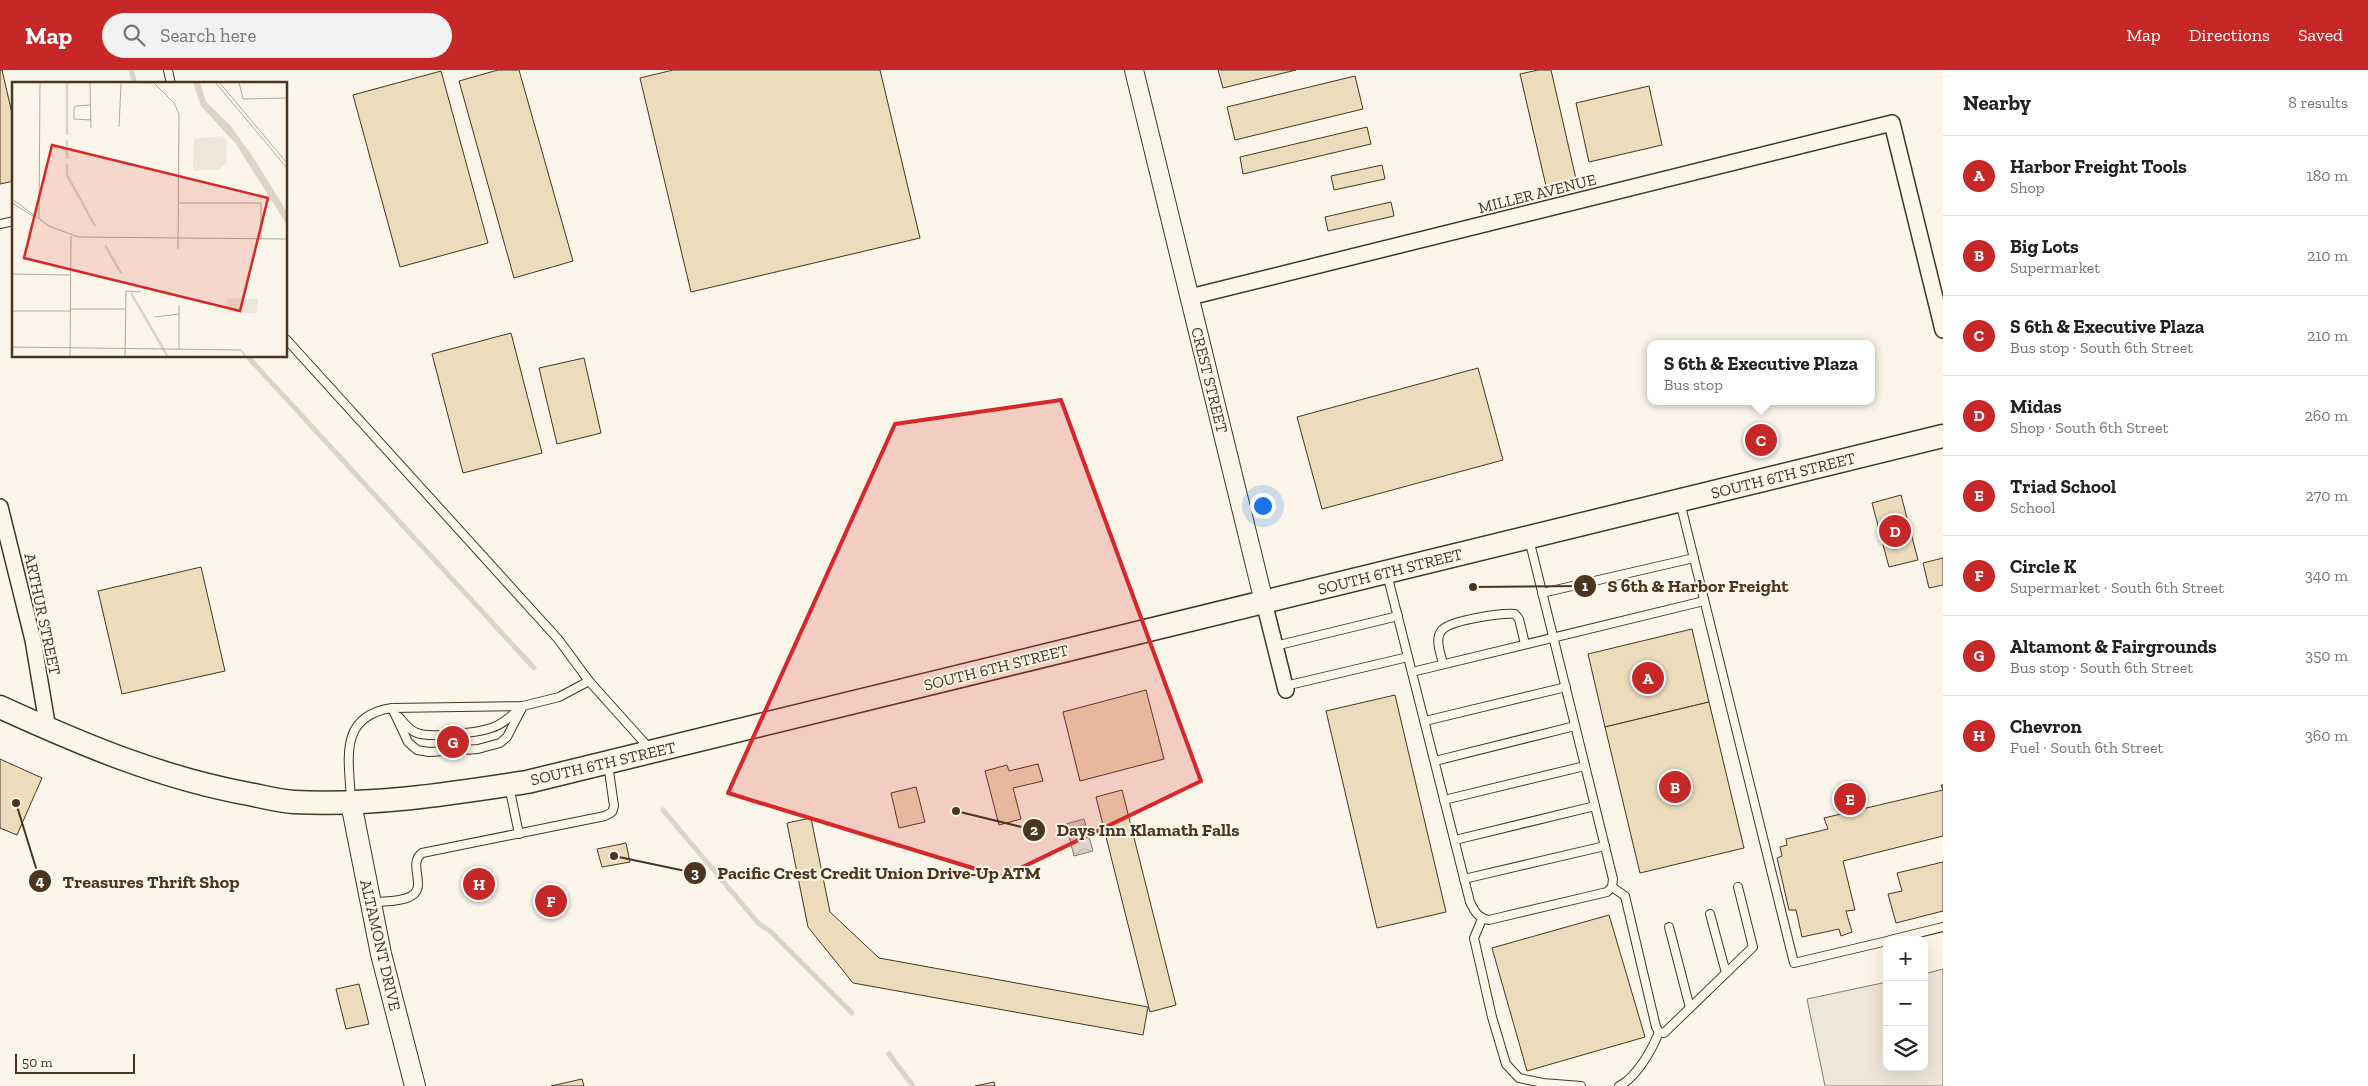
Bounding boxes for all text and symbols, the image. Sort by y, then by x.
search box [102,13,452,58]
text: Map [25,21,72,50]
icon: search [120,21,148,49]
text: Search here [160,24,257,47]
text: Map [2126,24,2161,46]
text: Directions [2189,24,2270,46]
text: Saved [2298,24,2343,46]
inset map [12,82,288,358]
text: Nearby [1963,90,2031,115]
text: 8 results [2288,93,2348,112]
text: Harbor Freight Tools [2010,155,2187,178]
text: A [1974,166,1985,185]
text: 180 m [2307,166,2348,185]
street label: MILLER AVENUE [1476,170,1598,217]
text: Shop [2010,178,2045,197]
text: Big Lots [2010,235,2079,258]
text: B [1974,246,1984,265]
text: 210 m [2307,246,2348,265]
text: Supermarket [2010,258,2100,277]
text: S 6th & Executive Plaza [2010,315,2204,338]
street label: CREST STREET [1187,325,1232,435]
text: C [1974,326,1984,345]
text: 210 m [2307,326,2348,345]
text: Bus stop · South 6th Street [2010,338,2193,357]
popup [1647,340,1875,405]
text: S 6th & Executive Plaza [1664,352,1858,375]
text: Bus stop [1664,375,1723,394]
text: Midas [2010,395,2062,418]
text: D [1973,406,1985,425]
text: 260 m [2305,406,2348,425]
text: Shop · South 6th Street [2010,418,2168,437]
pin: C [1745,421,1777,459]
street label: SOUTH 6TH STREET [1709,448,1857,503]
text: Triad School [2010,475,2116,498]
text: E [1974,486,1984,505]
text: 270 m [2306,486,2348,505]
your location [1250,493,1276,519]
text: School [2010,498,2056,517]
pin: D [1879,512,1911,550]
street label: SOUTH 6TH STREET [1316,544,1464,599]
street label: ARTHUR STREET [20,551,65,677]
text: Circle K [2010,555,2076,578]
text: F [1974,566,1984,585]
text: 340 m [2305,566,2348,585]
callout: S 6th & Harbor Freight [1573,570,1799,603]
text: S 6th & Harbor Freight [1607,575,1789,597]
text: 1 [1582,577,1588,595]
text: Supermarket · South 6th Street [2010,578,2224,597]
text: Altamont & Fairgrounds [2010,635,2217,658]
street label: SOUTH 6TH STREET [922,640,1070,695]
text: G [1974,646,1984,665]
text: 350 m [2305,646,2348,665]
text: Bus stop · South 6th Street [2010,658,2193,677]
pin: A [1632,659,1664,697]
text: Chevron [2010,715,2082,738]
pin: G [437,723,469,761]
text: H [1973,726,1985,745]
text: 360 m [2305,726,2348,745]
street label: SOUTH 6TH STREET [529,738,678,789]
text: Fuel · South 6th Street [2010,738,2164,757]
pin: B [1659,768,1691,806]
pin: E [1834,780,1866,818]
callout: Days Inn Klamath Falls [1022,813,1250,846]
text: Days Inn Klamath Falls [1056,819,1240,841]
text: 2 [1030,821,1038,839]
callout: Pacific Crest Credit Union Drive-Up ATM [683,856,1051,889]
text: Pacific Crest Credit Union Drive-Up ATM [717,862,1041,884]
text: 3 [691,864,699,882]
callout: Treasures Thrift Shop [27,865,249,898]
pin: H [463,865,495,903]
text: Treasures Thrift Shop [63,871,239,893]
text: 4 [36,872,45,890]
street label: ALTAMONT DRIVE [356,878,405,1013]
pin: F [535,882,567,920]
map controls [1883,936,1928,1071]
button: + [1883,936,1928,981]
button: − [1883,981,1928,1026]
button: layers [1883,1026,1928,1071]
scale bar [15,1051,135,1074]
text: 50 m [22,1054,53,1071]

